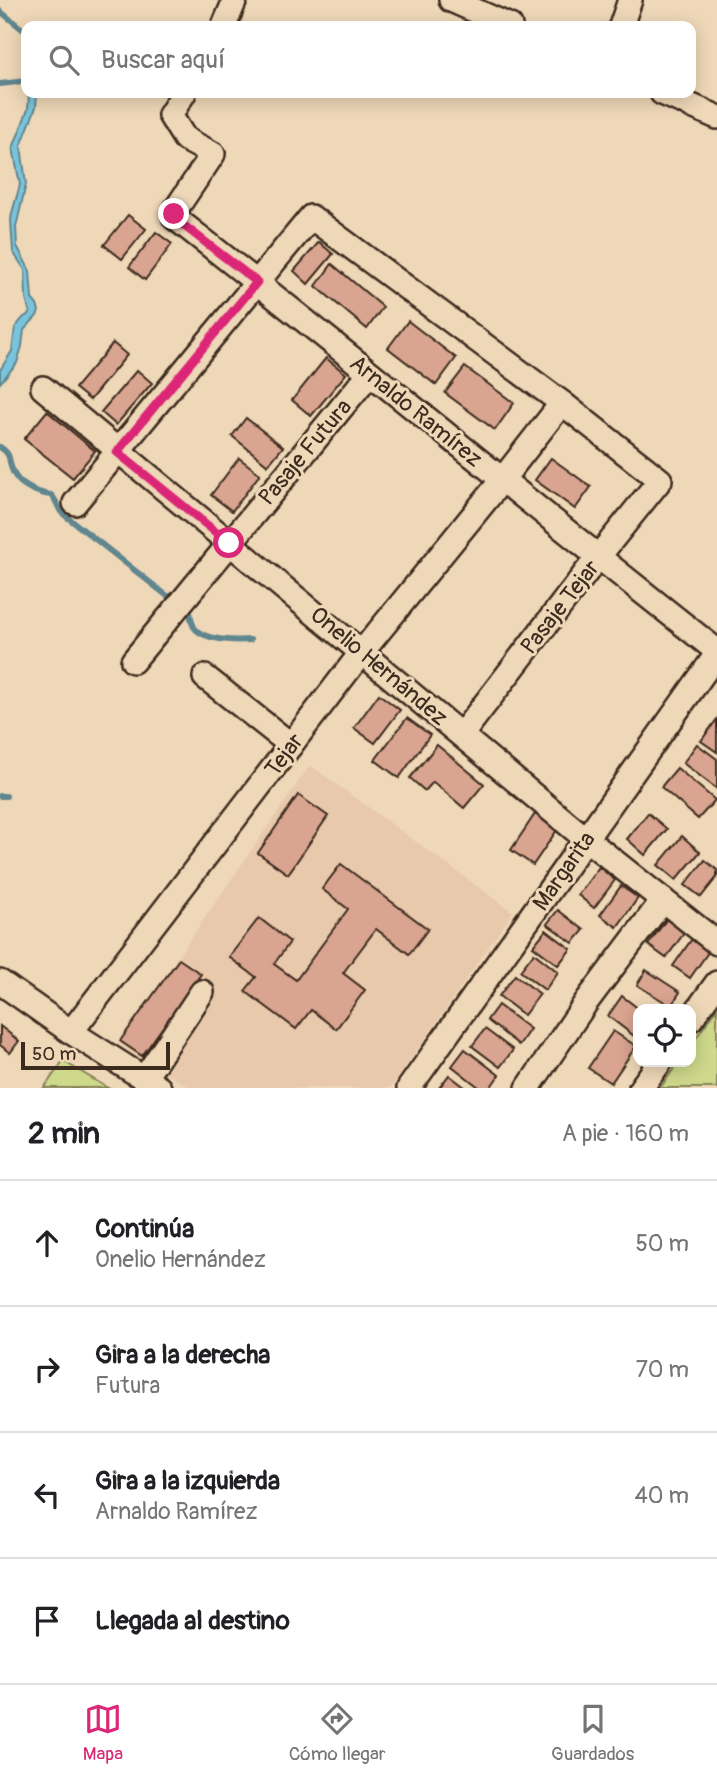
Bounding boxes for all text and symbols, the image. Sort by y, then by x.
search box [21,21,696,98]
icon: search [45,41,83,79]
text: Buscar aquí [101,44,225,76]
route end [158,198,189,229]
street label: Arnaldo Ramírez [344,349,488,473]
street label: Pasaje Futura [252,393,358,511]
route start [213,527,244,558]
street label: Pasaje Tejar [514,554,606,660]
street label: Onelio Hernández [304,600,454,732]
street label: Tejar [258,728,310,782]
street label: Margarita [526,826,602,916]
map controls [633,1004,696,1067]
button: locate [633,1004,696,1067]
scale bar [21,1039,170,1071]
text: 50 m [32,1042,76,1066]
text: 2 min [28,1115,100,1152]
text: A pie · 160 m [562,1119,689,1148]
text: Continúa [95,1213,194,1245]
icon: ahead [28,1224,66,1262]
text: 50 m [635,1229,689,1258]
text: Onelio Hernández [95,1245,266,1274]
text: Gira a la derecha [95,1339,270,1371]
icon: right [28,1350,66,1388]
text: 70 m [636,1355,689,1384]
text: Futura [95,1371,160,1400]
text: Gira a la izquierda [95,1465,280,1497]
icon: left [28,1476,66,1514]
text: 40 m [635,1481,689,1510]
text: Arnaldo Ramírez [95,1497,257,1526]
icon: arrive [28,1602,66,1640]
text: Llegada al destino [95,1605,290,1637]
tab: Mapa [83,1700,123,1766]
tab: Cómo llegar [289,1700,386,1766]
tab: Guardados [551,1700,634,1766]

